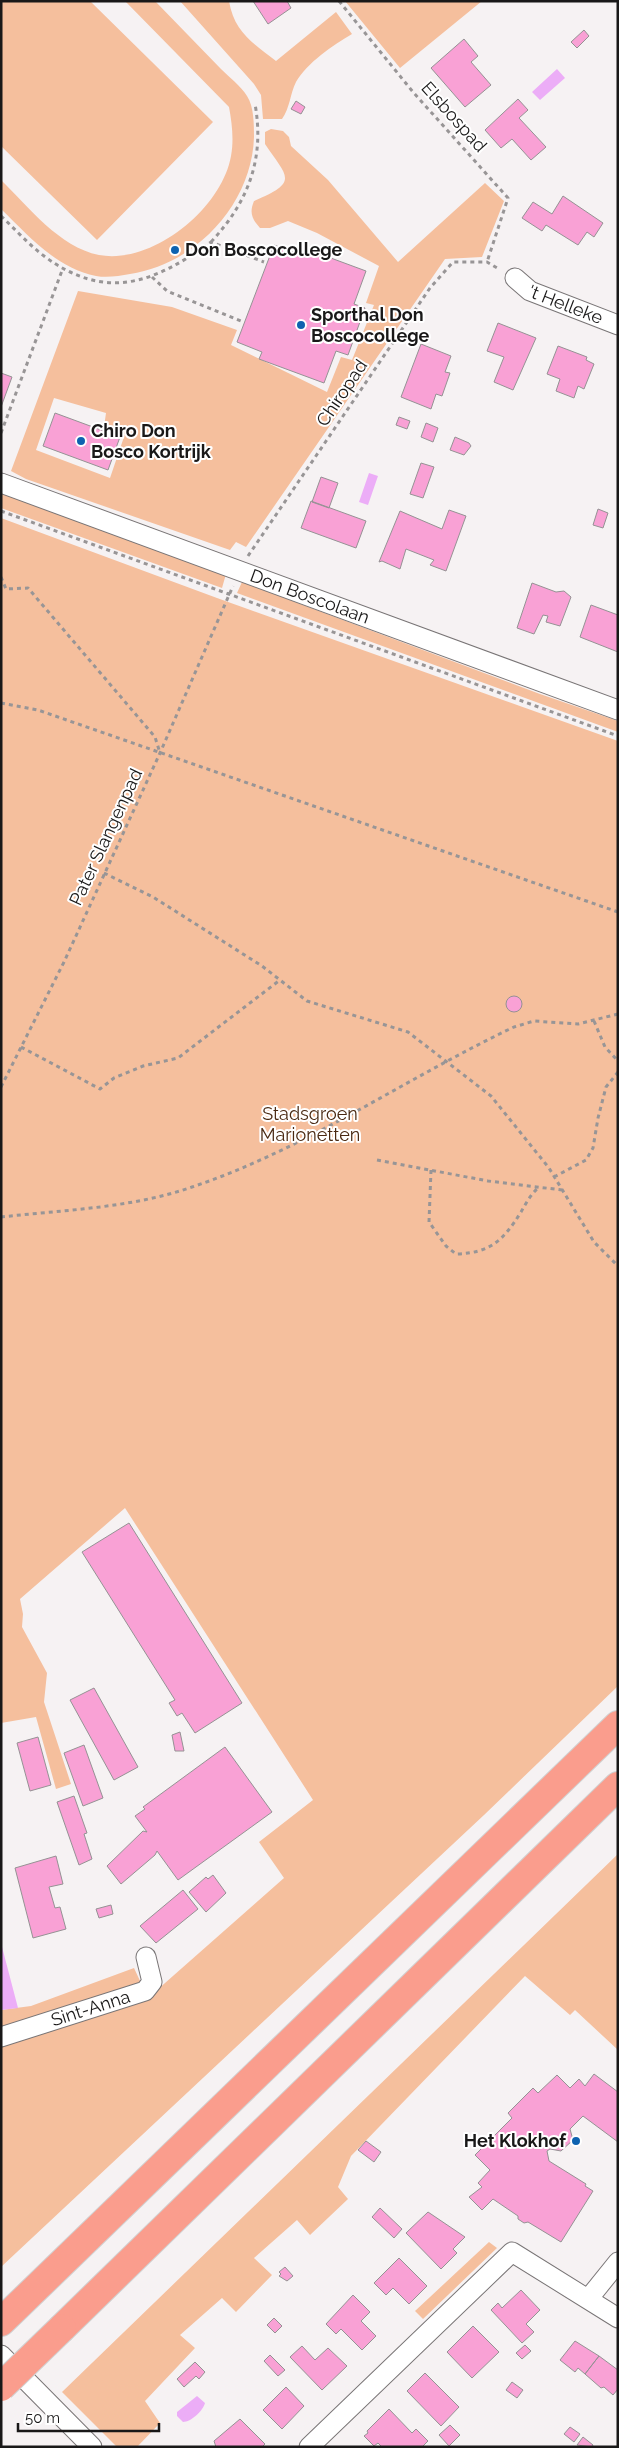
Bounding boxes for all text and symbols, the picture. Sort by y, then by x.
street label: Elsbospad [417,77,491,156]
place label: Don Boscocollege [185,239,343,260]
marker: Don Boscocollege [169,244,181,256]
street label: 't Helleke [526,280,606,328]
place label: Sporthal Don Boscocollege [311,304,430,346]
marker: Sporthal Don Boscocollege [295,319,307,331]
street label: Chiropad [312,356,371,430]
place label: Chiro Don Bosco Kortrijk [91,420,212,462]
marker: Chiro Don Bosco Kortrijk [75,435,87,447]
street label: Don Boscolaan [247,565,373,628]
street label: Pater Slangenpad [65,765,146,908]
park label: Stadsgroen Marionetten [260,1103,360,1145]
street label: Sint-Anna [48,1985,133,2030]
place label: Het Klokhof [464,2130,567,2151]
marker: Het Klokhof [570,2135,582,2147]
scale bar [18,2400,159,2432]
text: 50 m [25,2409,60,2427]

